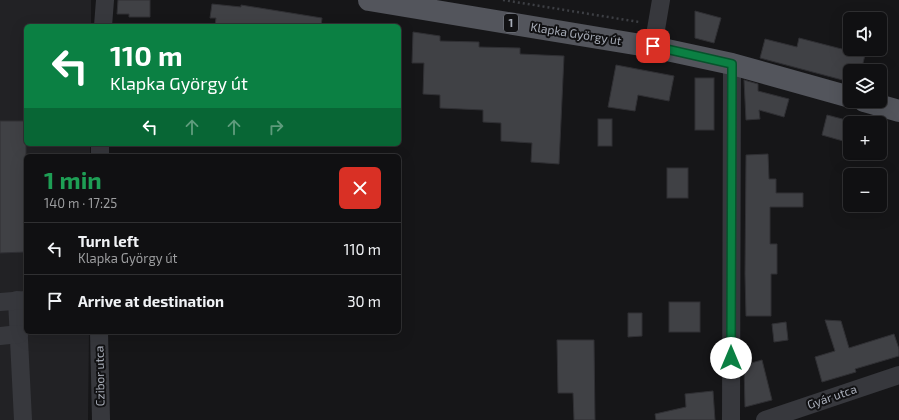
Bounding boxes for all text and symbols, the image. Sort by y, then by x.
map controls [843,12,887,212]
button: sound [843,12,887,56]
road number: 1 [504,14,518,32]
street label: Klapka György út [530,19,623,47]
pin [636,29,670,63]
icon: arrive [642,35,664,57]
text: 110 m [110,38,183,72]
icon: left [44,40,96,92]
button: layers [843,64,887,108]
text: Klapka György út [110,72,248,94]
icon: left [139,116,161,138]
icon: ahead [181,116,203,138]
icon: ahead [223,116,245,138]
icon: right [265,116,287,138]
button: + [843,116,887,160]
text: 1 min [44,165,102,194]
button: close [339,167,381,209]
button: − [843,168,887,212]
text: 140 m · 17:25 [44,195,117,211]
text: Turn left [78,232,139,250]
icon: left [44,238,66,260]
text: 110 m [344,240,381,258]
text: Klapka György út [78,250,178,266]
icon: arrive [44,290,66,312]
text: Arrive at destination [78,292,224,310]
text: 30 m [347,292,381,310]
position arrow [710,337,752,379]
street label: Czibor utca [91,346,107,406]
street label: Gyár utca [805,381,858,411]

